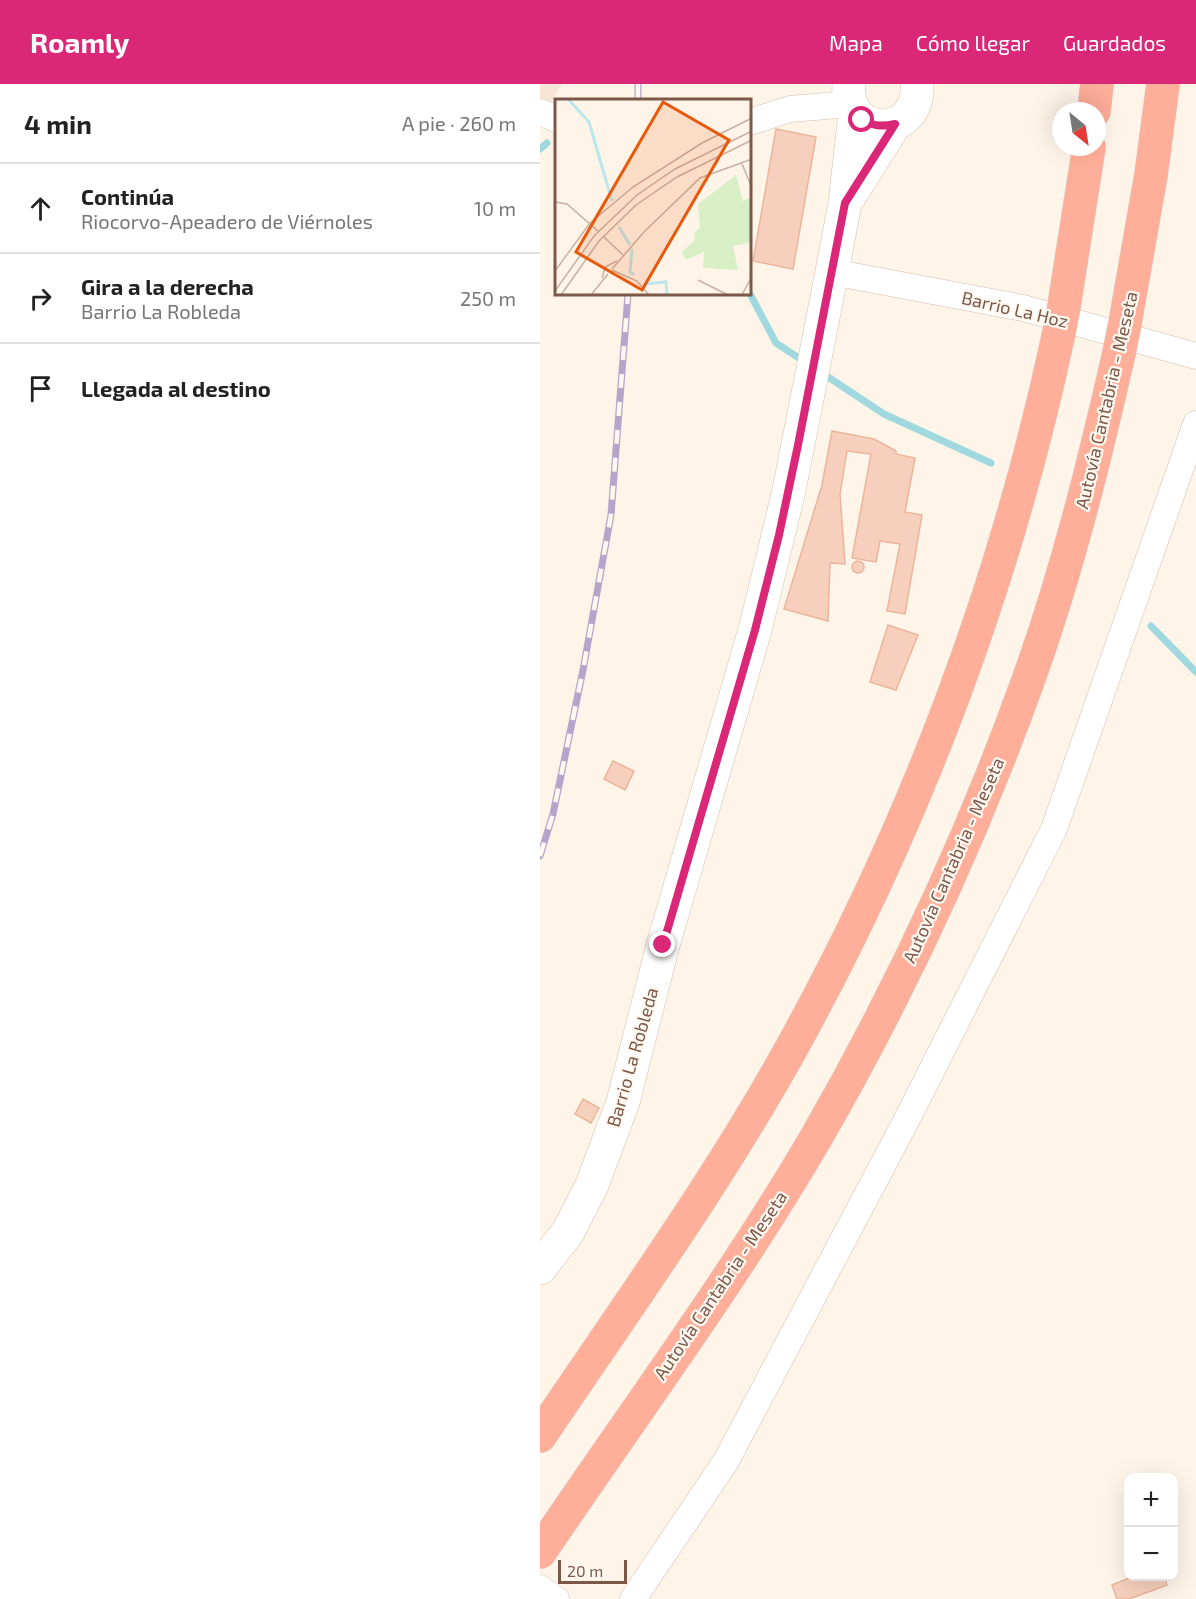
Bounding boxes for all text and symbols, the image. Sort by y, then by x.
text: Roamly [30,25,129,59]
text: Mapa [829,30,883,55]
text: Cómo llegar [916,30,1030,55]
text: Guardados [1063,30,1166,55]
inset map [555,99,752,296]
north arrow [1052,102,1106,156]
route start [848,106,874,132]
text: 4 min [24,108,92,139]
text: A pie · 260 m [402,111,516,135]
text: Continúa [81,183,174,209]
icon: ahead [24,192,57,225]
text: 10 m [474,196,516,220]
text: Riocorvo-Apeadero de Viérnoles [81,209,373,233]
text: Gira a la derecha [81,273,254,299]
icon: right [24,282,57,315]
text: 250 m [460,286,516,310]
street label: Barrio La Hoz [960,286,1070,332]
street label: Autovía Cantabria - Meseta [1070,289,1142,511]
text: Barrio La Robleda [81,299,241,323]
icon: arrive [24,372,57,405]
text: Llegada al destino [81,375,271,401]
street label: Autovía Cantabria - Meseta [898,754,1008,966]
route end [649,931,675,957]
street label: Barrio La Robleda [602,985,662,1129]
street label: Autovía Cantabria - Meseta [649,1187,791,1383]
map controls [1124,1473,1178,1581]
button: + [1124,1473,1178,1527]
button: − [1124,1527,1178,1581]
scale bar [558,1557,627,1584]
text: 20 m [567,1561,603,1580]

